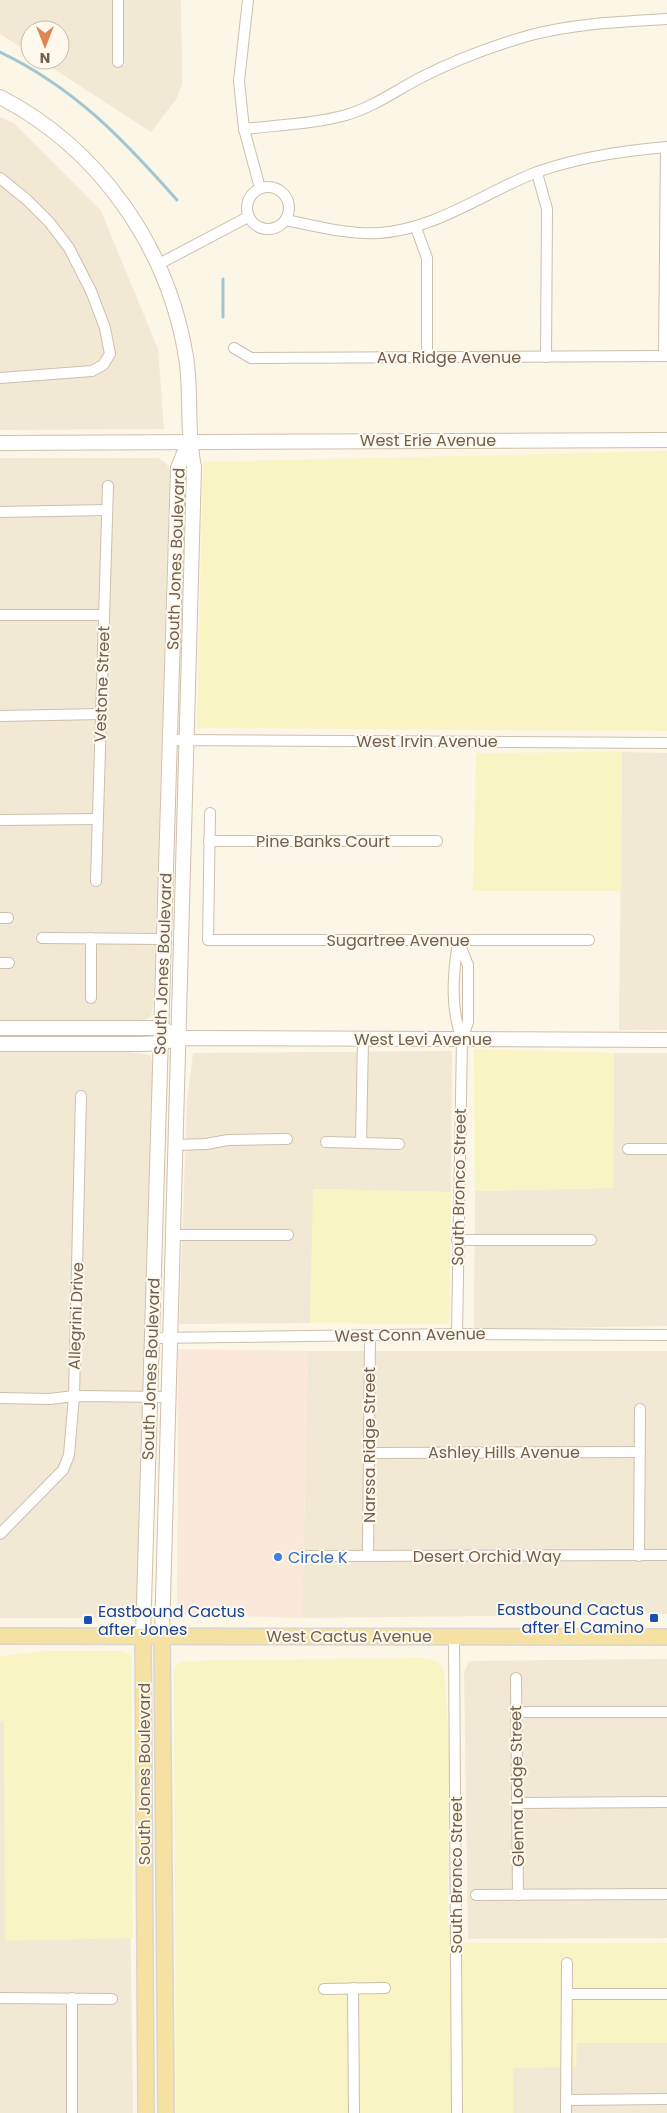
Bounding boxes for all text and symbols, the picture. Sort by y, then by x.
north arrow [20,20,70,70]
text: N [40,48,50,68]
street label: Ava Ridge Avenue [377,346,521,369]
street label: West Erie Avenue [360,429,496,452]
street label: South Jones Boulevard [161,467,191,651]
street label: Vestone Street [88,625,116,743]
street label: West Irvin Avenue [356,730,498,753]
street label: Pine Banks Court [256,830,390,853]
street label: South Jones Boulevard [148,872,178,1056]
street label: Sugartree Avenue [326,929,470,952]
street label: West Levi Avenue [354,1028,492,1051]
street label: South Bronco Street [446,1108,472,1266]
street label: Allegrini Drive [63,1262,89,1370]
street label: South Jones Boulevard [136,1277,166,1461]
street label: West Conn Avenue [334,1322,486,1348]
street label: Narssa Ridge Street [358,1367,381,1523]
street label: Ashley Hills Avenue [428,1441,580,1464]
street label: Desert Orchid Way [413,1545,561,1568]
place label: Circle K [288,1546,348,1569]
marker: Circle K [272,1551,284,1563]
place label: Eastbound Cactus after El Camino [497,1598,644,1639]
place label: Eastbound Cactus after Jones [98,1600,245,1641]
marker: Eastbound Cactus after El Camino [648,1612,660,1624]
marker: Eastbound Cactus after Jones [82,1614,94,1626]
street label: West Cactus Avenue [266,1625,432,1648]
street label: South Jones Boulevard [133,1683,156,1865]
street label: Glenna Lodge Street [504,1705,530,1867]
street label: South Bronco Street [445,1796,468,1954]

